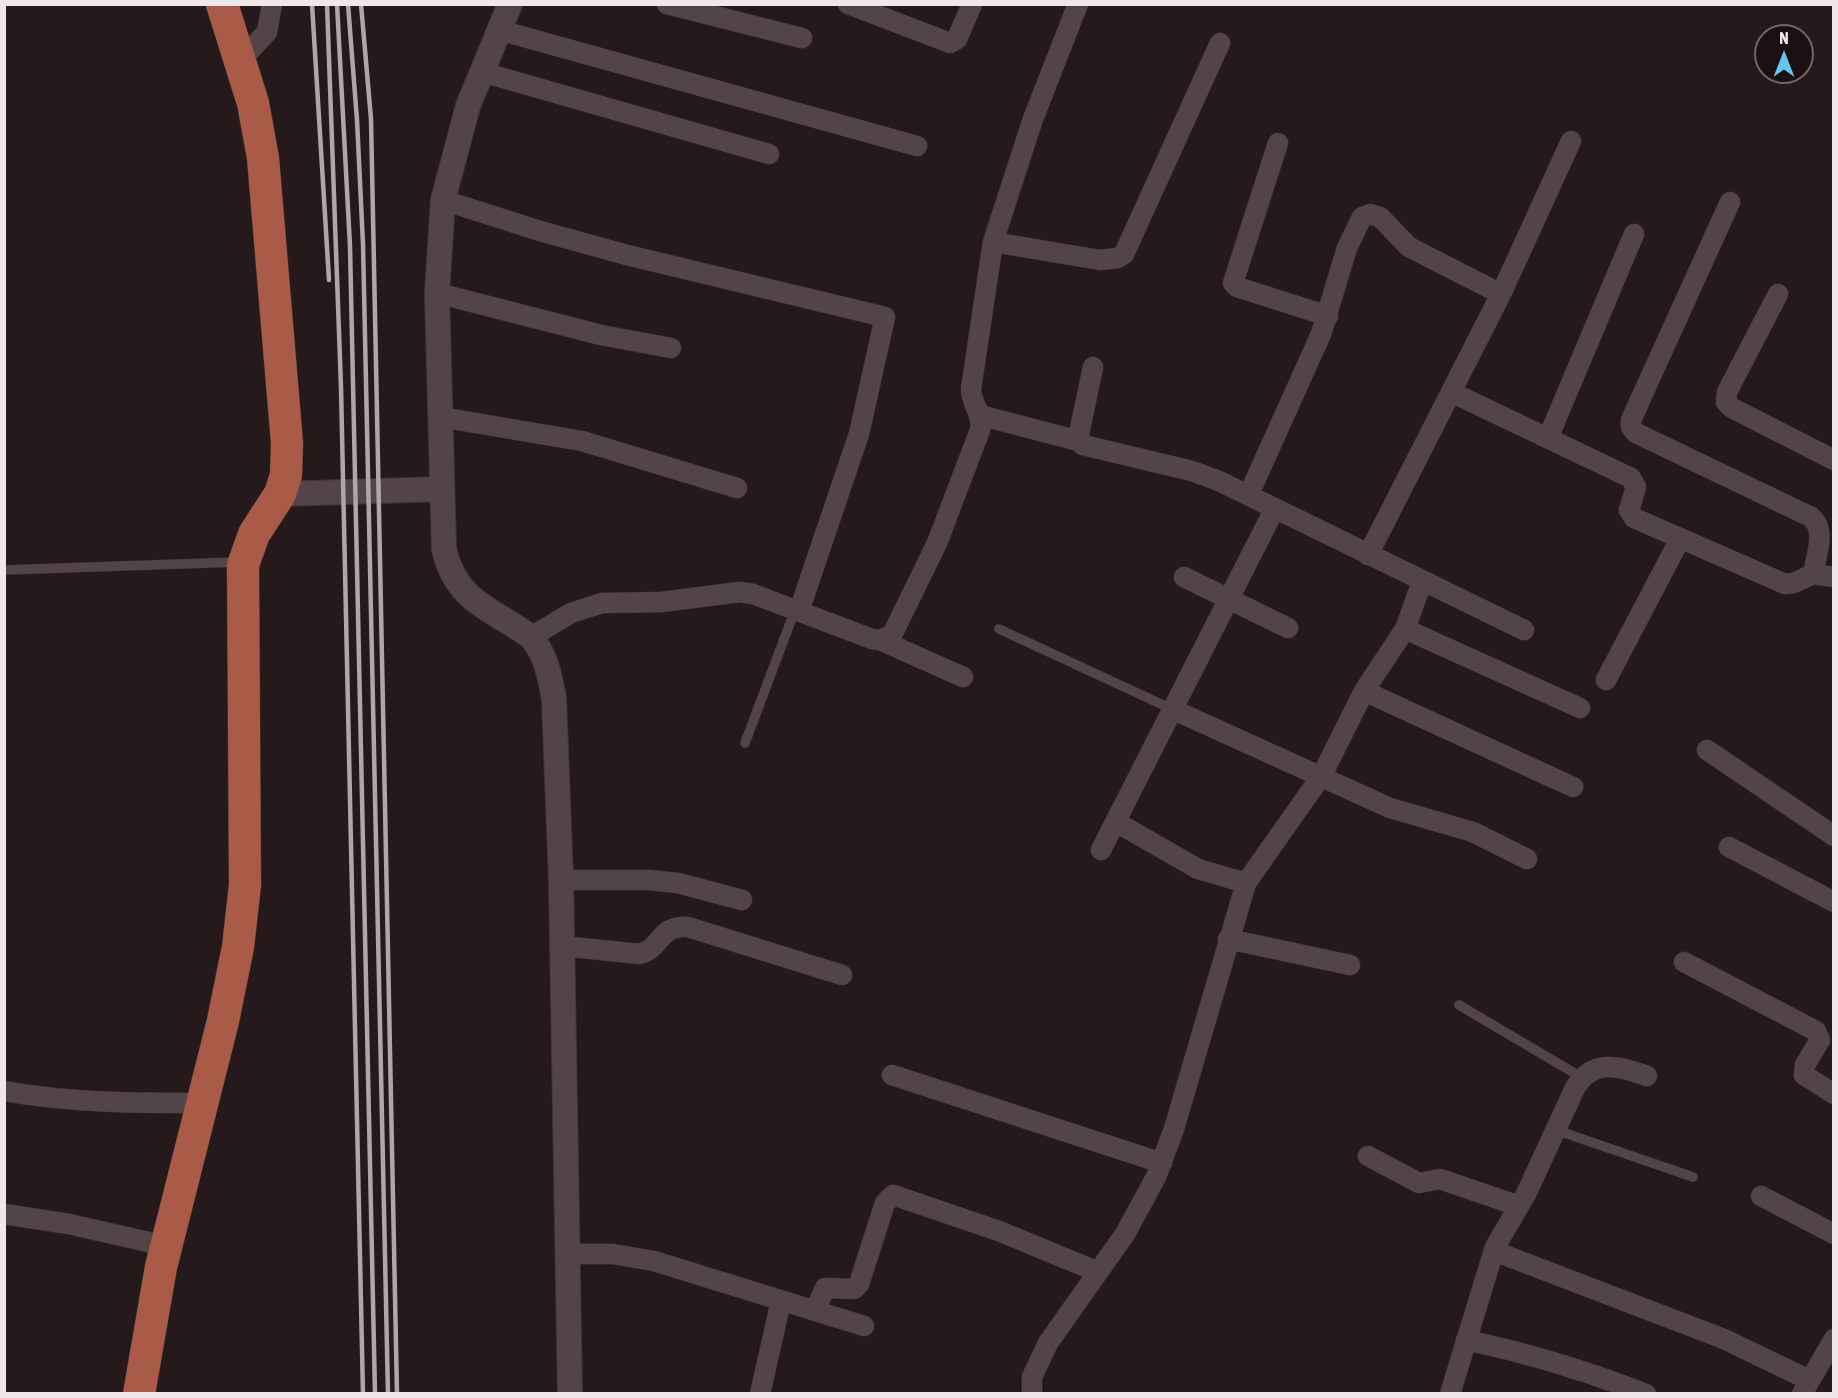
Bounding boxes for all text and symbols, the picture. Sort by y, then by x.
north arrow [1754,24,1814,84]
text: N [1779,29,1789,47]

